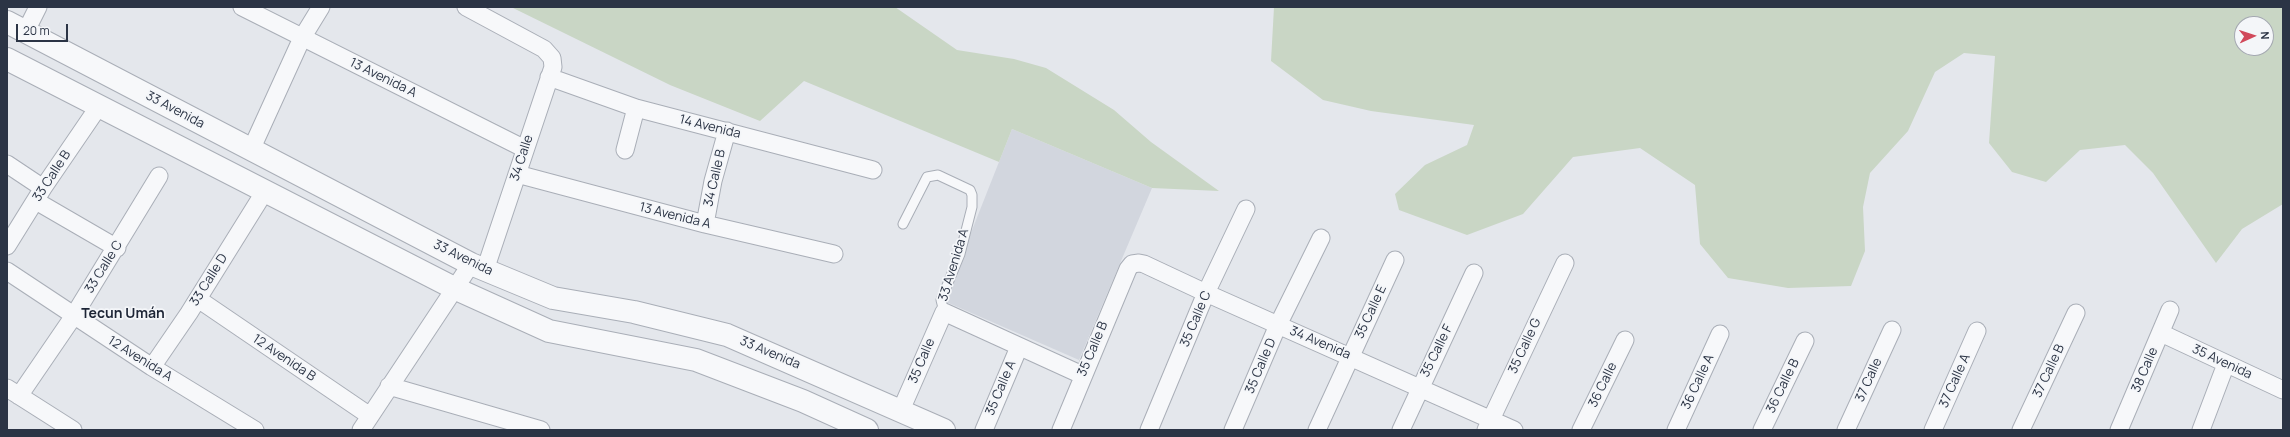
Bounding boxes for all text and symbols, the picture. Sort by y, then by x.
scale bar [18,16,70,42]
north arrow [2234,16,2274,56]
text: 20 m [23,22,50,39]
text: N [2258,31,2273,40]
street label: 13 Avenida A [347,55,419,101]
street label: 33 Avenida [143,88,207,132]
street label: 14 Avenida [678,112,742,142]
street label: 34 Calle [507,133,537,183]
street label: 33 Calle B [30,148,74,204]
street label: 34 Calle B [701,148,729,208]
street label: 13 Avenida A [638,200,712,232]
street label: 33 Avenida A [936,227,972,303]
street label: 33 Avenida [431,237,495,279]
street label: 33 Calle C [82,238,126,296]
street label: 33 Calle D [187,251,231,309]
street label: 35 Calle E [1352,283,1390,341]
street label: 35 Calle C [1177,289,1215,349]
district label: Tecun Umán [81,306,165,322]
street label: 35 Calle G [1505,316,1545,376]
street label: 35 Calle B [1074,319,1112,379]
street label: 35 Calle F [1418,322,1456,380]
street label: 34 Avenida [1287,323,1353,363]
street label: 12 Avenida B [249,331,319,385]
street label: 12 Avenida A [105,333,175,385]
street label: 33 Avenida [737,333,803,373]
street label: 35 Calle [906,336,938,386]
street label: 35 Calle D [1242,336,1280,396]
street label: 35 Avenida [2190,341,2254,383]
street label: 37 Calle B [2030,342,2068,400]
street label: 38 Calle [2129,345,2161,395]
street label: 36 Calle A [1678,352,1718,412]
street label: 37 Calle A [1936,352,1974,410]
street label: 36 Calle B [1763,356,1803,416]
street label: 37 Calle [1852,356,1886,404]
street label: 35 Calle A [982,358,1020,418]
street label: 36 Calle [1585,360,1621,410]

